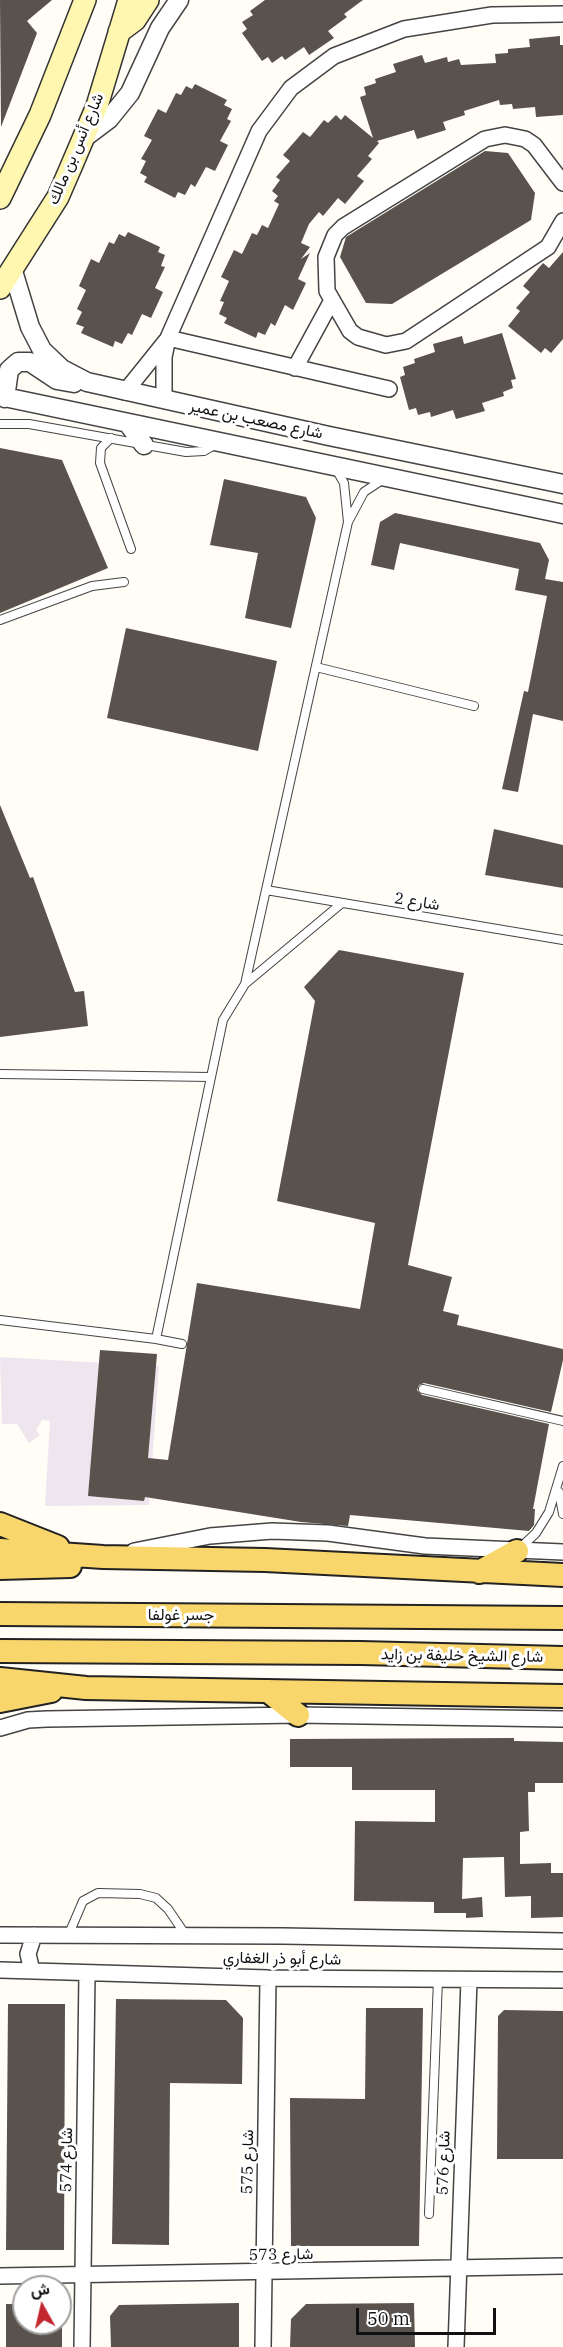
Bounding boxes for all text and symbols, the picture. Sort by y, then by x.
street label: شارع أنس بن مالك [44,90,108,208]
street label: شارع مصعب بن عمير [188,396,324,444]
street label: شارع 2 [393,889,441,915]
street label: جسر غولفا [148,1605,214,1625]
street label: شارع الشيخ خليفة بن زايد [381,1645,543,1667]
street label: شارع أبو ذر الغفاري [223,1948,341,1970]
street label: شارع 574 [57,2127,77,2193]
street label: شارع 575 [238,2129,258,2195]
street label: شارع 576 [433,2130,455,2196]
street label: شارع 573 [248,2245,314,2265]
north arrow [12,2275,72,2335]
text: ش [29,2278,51,2300]
scale bar [359,2296,498,2334]
text: 50 m [367,2307,410,2330]

